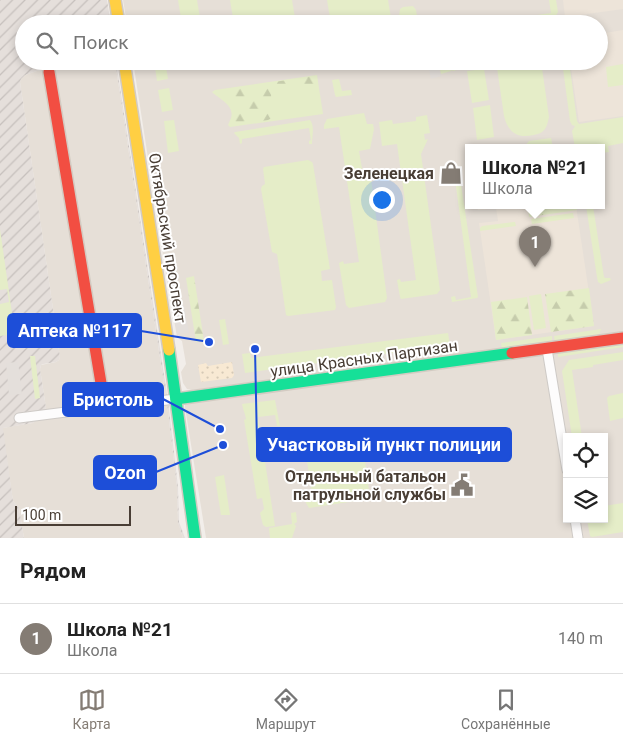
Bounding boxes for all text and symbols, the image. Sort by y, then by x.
search box [15,15,608,70]
icon: search [33,29,61,57]
text: Поиск [73,31,129,54]
popup [465,144,605,209]
street label: Октябрьский проспект [145,152,190,325]
text: Школа №21 [482,156,588,179]
shop icon: Зеленецкая [438,160,464,186]
place label: Зеленецкая [344,164,434,183]
text: Школа [482,179,533,198]
your location [369,187,395,213]
pin: 1 [519,226,551,267]
callout: Аптека №117 [8,314,141,347]
text: Аптека №117 [18,320,132,341]
street label: улица Красных Партизан [269,336,459,381]
callout: Бристоль [63,383,163,416]
text: Бристоль [73,389,153,410]
callout: Участковый пункт полиции [257,428,511,461]
map controls [563,433,608,523]
button: locate [563,433,608,478]
text: Участковый пункт полиции [267,434,501,455]
callout: Ozon [94,456,156,489]
text: Ozon [104,462,146,483]
place label: Отдельный батальон патрульной службы [285,467,446,504]
public building icon: Отдельный батальон патрульной службы [449,472,475,498]
button: layers [563,478,608,523]
scale bar [15,503,131,526]
text: 100 m [22,507,61,523]
text: Рядом [20,559,86,583]
text: Школа №21 [67,618,173,641]
text: 1 [31,629,41,648]
text: 140 m [558,629,603,648]
text: Школа [67,641,118,660]
tab: Карта [73,686,111,732]
tab: Маршрут [256,686,316,732]
tab: Сохранённые [461,686,550,732]

